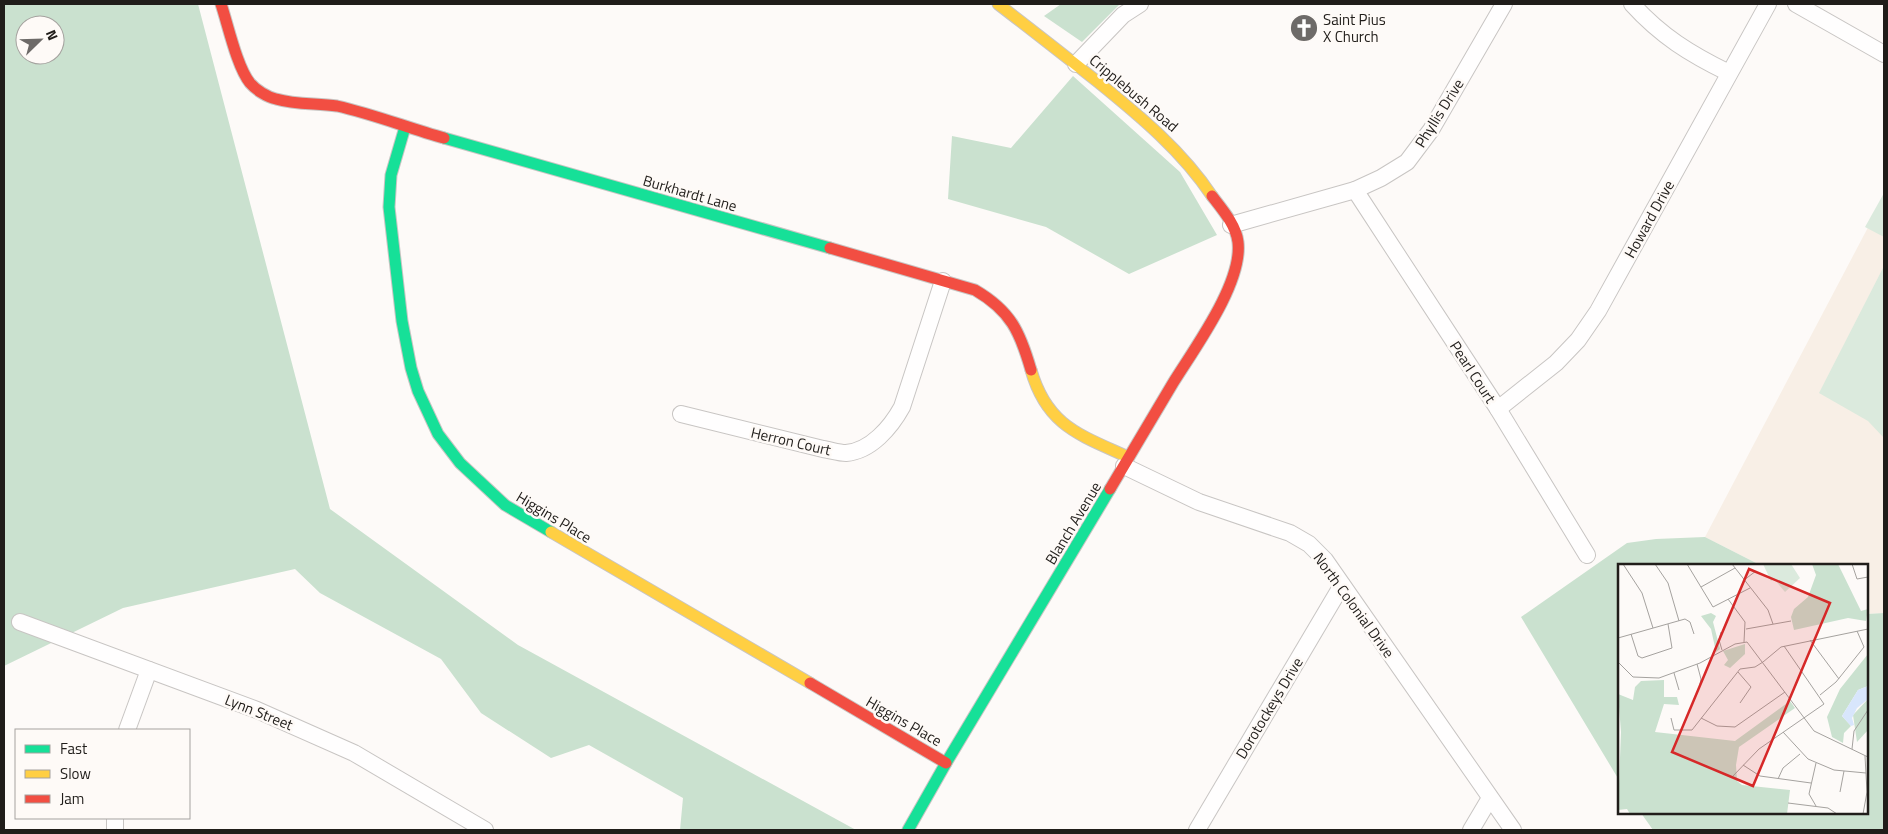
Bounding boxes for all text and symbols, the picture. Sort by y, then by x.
place label: Saint Pius X Church [1323,8,1386,48]
church icon: Saint Pius X Church [1289,13,1319,43]
north arrow [15,15,65,65]
text: N [41,26,64,43]
street label: Cripplebush Road [1084,49,1184,137]
street label: Phyllis Drive [1409,74,1469,152]
street label: Burkhardt Lane [640,169,740,217]
street label: Howard Drive [1618,176,1680,262]
street label: Pearl Court [1444,336,1502,408]
street label: Herron Court [749,421,834,462]
street label: Blanch Avenue [1039,477,1107,569]
street label: Higgins Place [512,485,596,549]
street label: North Colonial Drive [1308,547,1400,663]
inset map [1618,564,1868,814]
street label: Dorotockeys Drive [1230,653,1308,763]
street label: Lynn Street [221,688,297,736]
street label: Higgins Place [862,690,946,752]
legend [15,729,190,819]
text: Fast [60,737,88,760]
text: Slow [60,762,91,785]
text: Jam [60,787,84,810]

